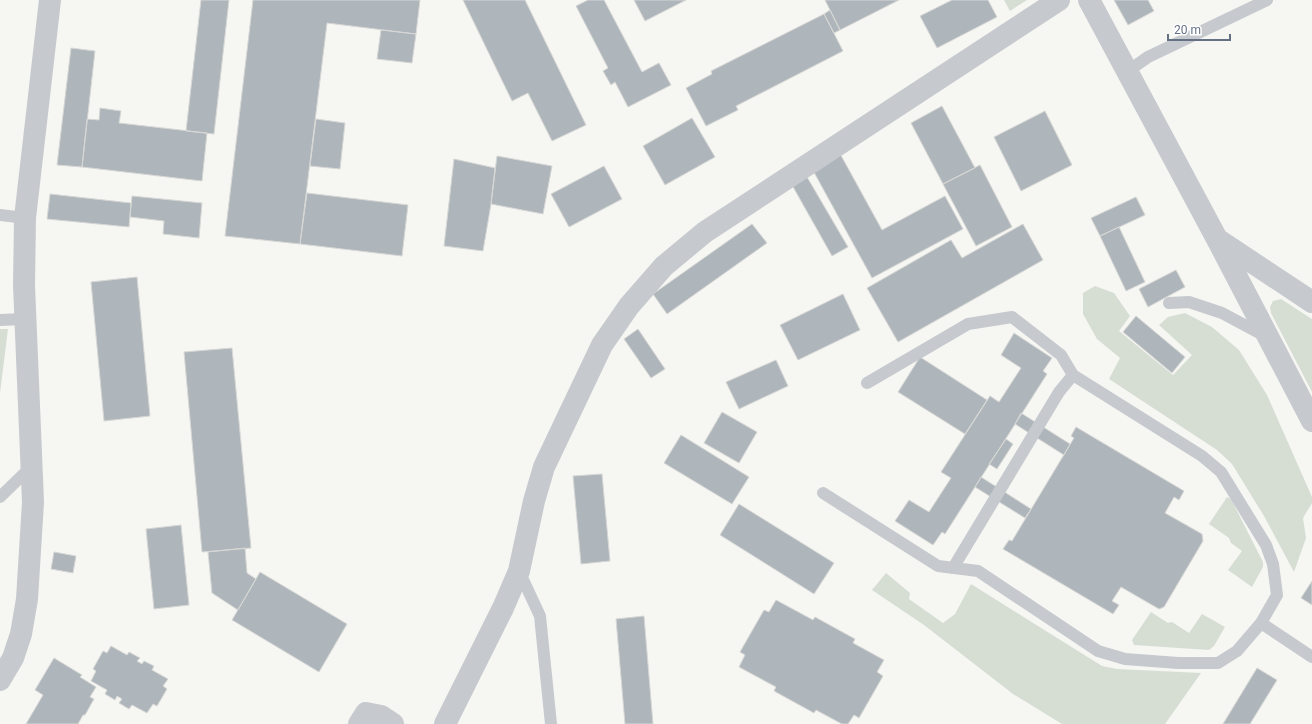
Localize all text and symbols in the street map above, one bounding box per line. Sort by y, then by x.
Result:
scale bar [1168,16,1230,42]
text: 20 m [1174,23,1201,37]

